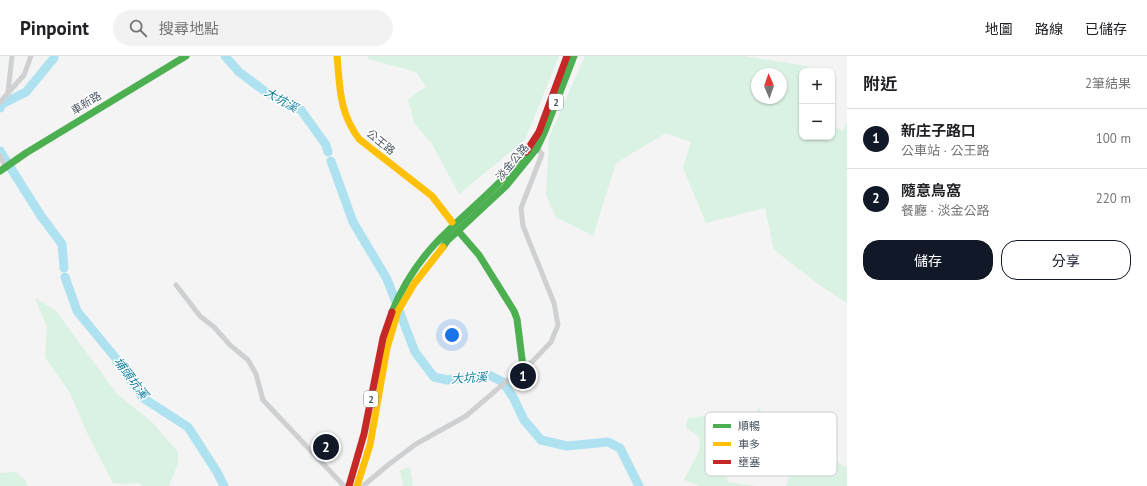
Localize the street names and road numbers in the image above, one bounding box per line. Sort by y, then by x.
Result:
street label: 車新路 [68,89,104,117]
road number: 2 [549,94,563,110]
street label: 公王路 [364,126,398,158]
street label: 淡金公路 [492,141,532,183]
road number: 2 [364,391,378,407]

